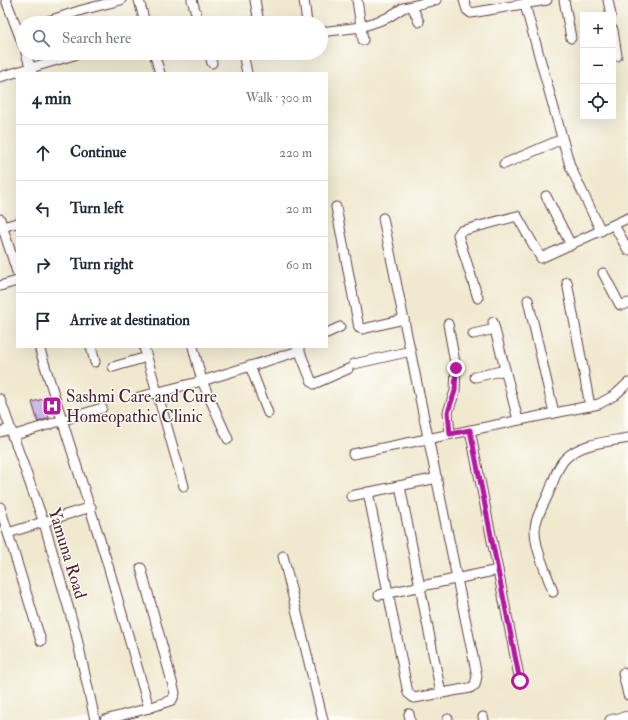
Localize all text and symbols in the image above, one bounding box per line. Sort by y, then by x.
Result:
map controls [580,12,616,120]
button: + [580,12,616,48]
search box [16,16,328,60]
icon: search [30,27,52,49]
text: Search here [62,29,131,48]
button: − [580,48,616,84]
button: locate [580,84,616,120]
text: 4 min [32,88,71,109]
text: Walk · 300 m [246,90,312,106]
icon: ahead [32,142,54,164]
text: Continue [70,143,126,162]
text: 220 m [279,145,312,161]
icon: left [32,198,54,220]
text: Turn left [70,199,124,218]
text: 20 m [286,201,312,217]
icon: right [32,254,54,276]
text: Turn right [70,255,133,274]
text: 60 m [286,257,312,273]
icon: arrive [32,310,54,332]
text: Arrive at destination [70,311,190,330]
route end [447,359,465,377]
place label: Sashmi Care and Cure Homeopathic Clinic [66,386,217,428]
hospital icon: Sashmi Care and Cure Homeopathic Clinic [41,395,63,417]
street label: Yamuna Road [44,505,91,602]
route start [511,672,529,690]

